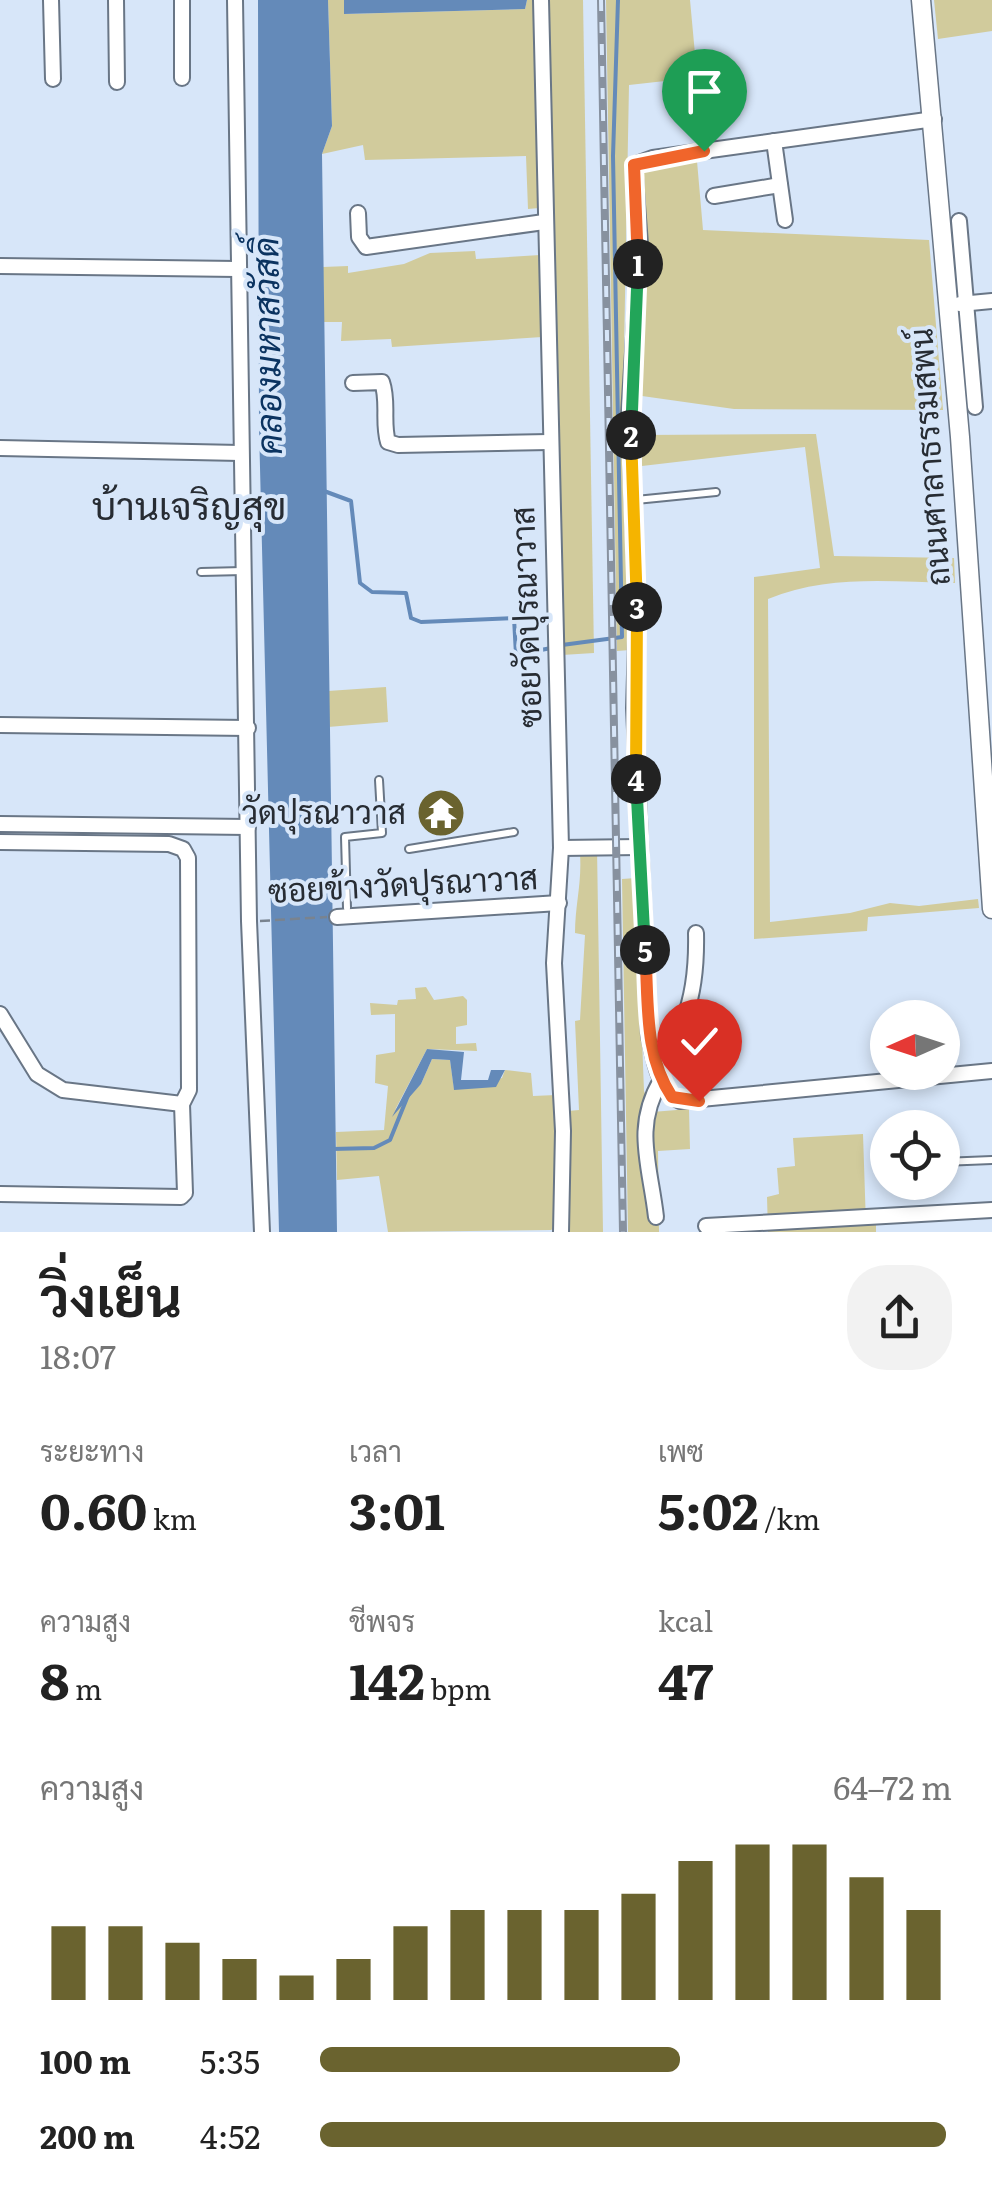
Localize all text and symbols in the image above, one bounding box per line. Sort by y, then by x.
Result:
pin [662,49,747,152]
icon: arrive [677,64,732,119]
water label: คลองมหาสวัสดิ์ [235,230,293,455]
pin: 1 [613,239,663,289]
text: 1 [632,243,644,285]
street label: ถนนศาลาธรรมสพน์ [894,327,960,588]
pin: 2 [606,410,656,460]
text: 2 [623,414,639,456]
district label: บ้านเจริญสุข [92,475,286,532]
street label: ซอยวัดปุรณาวาส [496,506,553,728]
pin: 3 [612,582,662,632]
text: 3 [629,586,645,628]
pin: 4 [611,754,661,804]
text: 4 [628,758,644,800]
place label: วัดปุรณาวาส [242,786,406,835]
temple icon: วัดปุรณาวาส [415,787,467,839]
street label: ซอยข้างวัดปุรณาวาส [267,851,539,914]
pin: 5 [620,925,670,975]
text: 5 [637,929,653,971]
pin [657,999,742,1102]
north arrow [870,1000,960,1090]
map controls [870,1000,960,1200]
icon: check [672,1014,727,1069]
button: locate [870,1110,960,1200]
text: วิ่งเย็น [40,1252,182,1334]
button: share [847,1265,952,1370]
text: 18:07 [40,1331,116,1379]
text: ระยะทาง [40,1429,144,1471]
text: เวลา [349,1429,402,1471]
text: เพซ [658,1429,704,1471]
text: 0.60 [40,1471,147,1545]
text: 3:01 [349,1471,445,1545]
text: 5:02 [658,1471,759,1545]
text: km [147,1497,197,1539]
text: /km [759,1497,820,1539]
text: ความสูง [40,1599,131,1641]
text: ชีพจร [349,1599,415,1641]
text: kcal [658,1599,713,1641]
text: 8 [40,1641,69,1715]
text: 142 [349,1641,425,1715]
text: 47 [658,1641,713,1715]
text: m [69,1667,102,1709]
text: bpm [425,1667,491,1709]
text: ความสูง [40,1762,144,1810]
text: 64–72 m [833,1762,952,1810]
text: 100 m [40,2036,131,2084]
text: 5:35 [200,2036,260,2084]
text: 200 m [40,2111,135,2159]
text: 4:52 [200,2111,260,2159]

